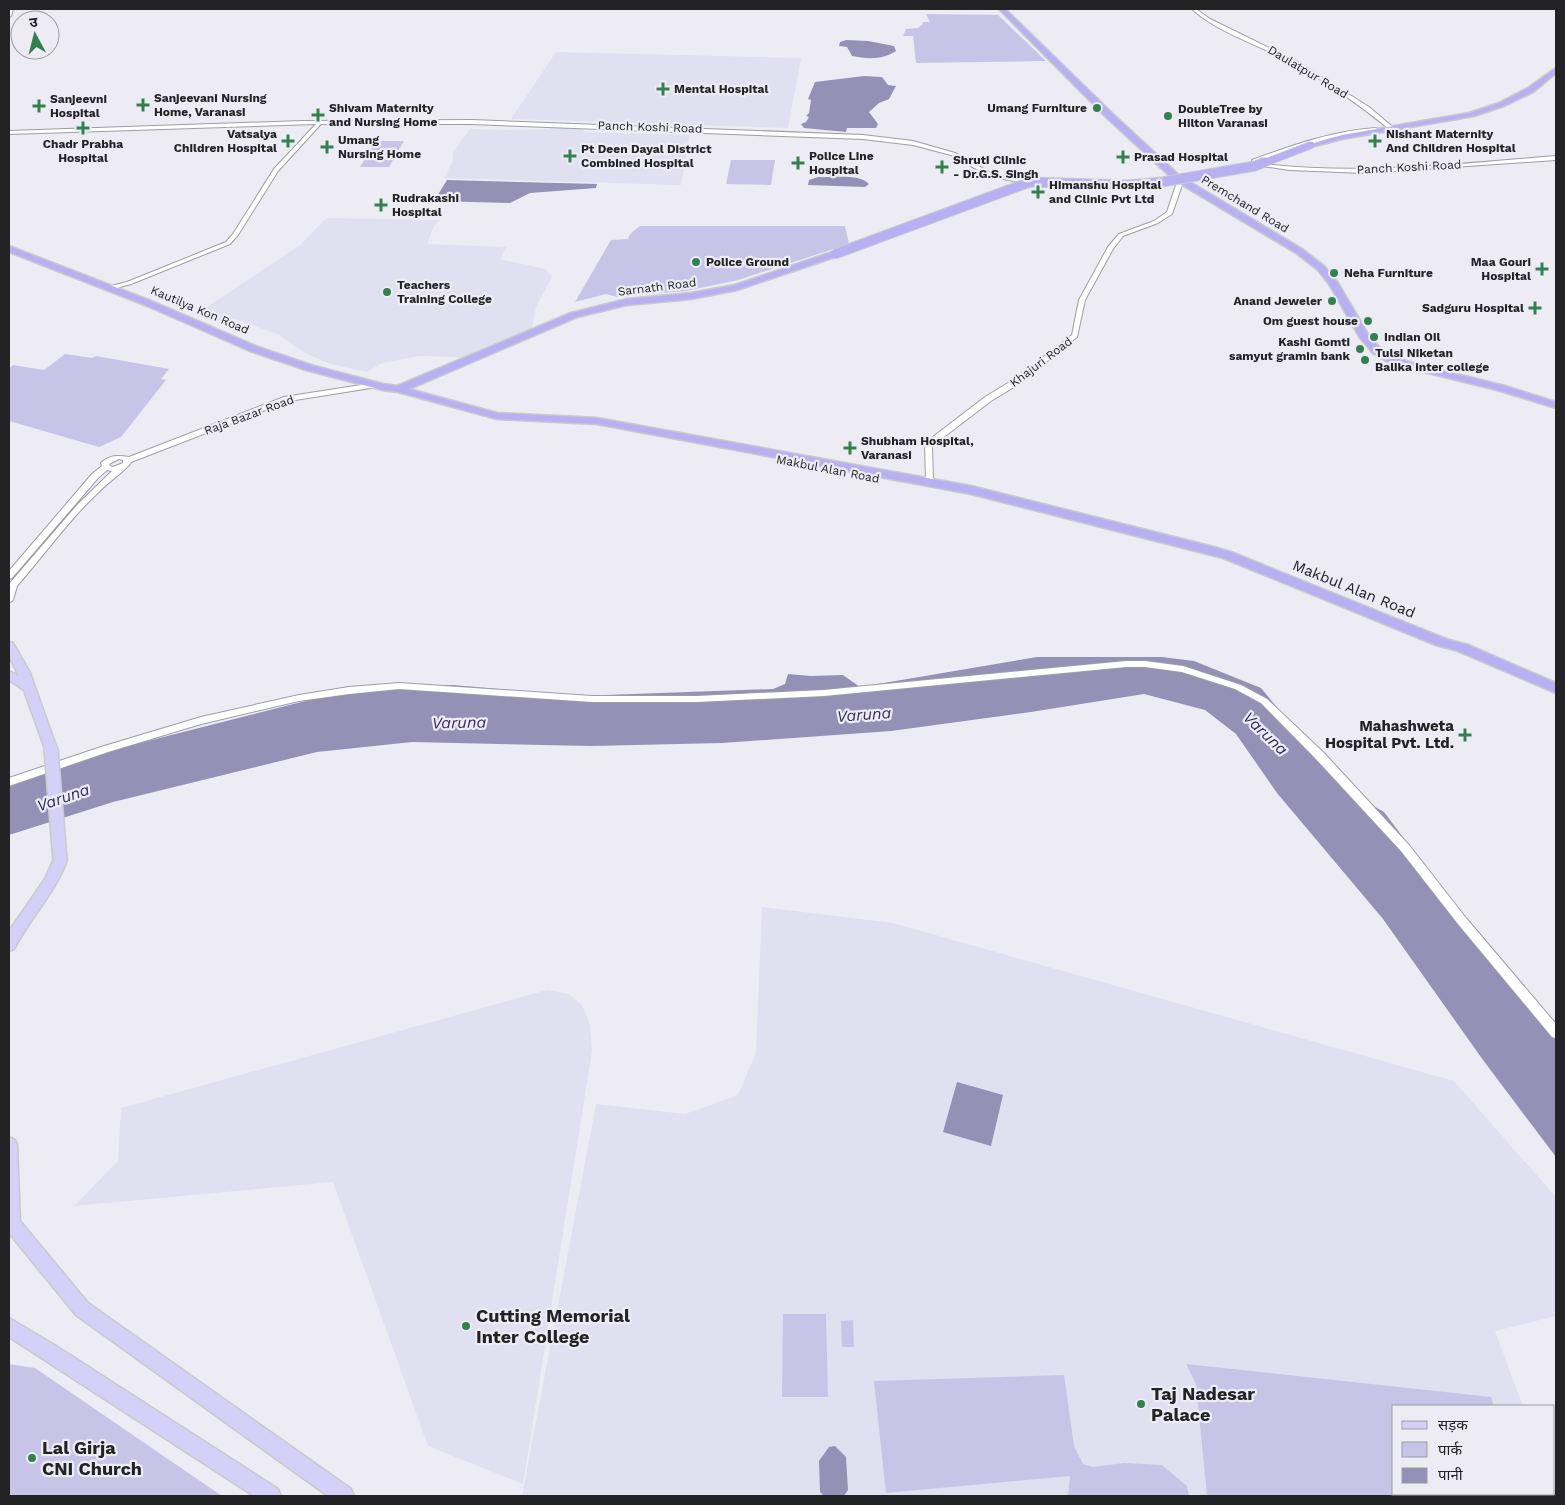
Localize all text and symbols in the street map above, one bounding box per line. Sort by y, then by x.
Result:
north arrow [10,10,60,60]
text: उ [28,14,39,31]
street label: Daulatpur Road [1265,43,1351,101]
marker: Mental Hospital [656,82,670,96]
place label: Mental Hospital [674,82,768,96]
place label: Sanjeevani Nursing Home, Varanasi [154,91,267,119]
place label: Sanjeevni Hospital [50,92,107,120]
marker: Sanjeevani Nursing Home, Varanasi [136,98,150,112]
marker: Sanjeevni Hospital [32,99,46,113]
place label: Shivam Maternity and Nursing Home [329,101,438,129]
place label: Umang Furniture [987,101,1087,115]
marker: Umang Furniture [1091,102,1103,114]
place label: DoubleTree by Hilton Varanasi [1178,102,1268,130]
marker: Shivam Maternity and Nursing Home [311,108,325,122]
marker: DoubleTree by Hilton Varanasi [1162,110,1174,122]
street label: Panch Koshi Road [597,118,703,136]
marker: Chadr Prabha Hospital [76,121,90,135]
place label: Vatsalya Children Hospital [174,127,277,155]
place label: Nishant Maternity And Children Hospital [1386,127,1516,155]
place label: Umang Nursing Home [338,133,421,161]
marker: Vatsalya Children Hospital [281,134,295,148]
marker: Nishant Maternity And Children Hospital [1368,134,1382,148]
place label: Chadr Prabha Hospital [43,137,123,165]
marker: Umang Nursing Home [320,140,334,154]
place label: Pt Deen Dayal District Combined Hospital [581,142,712,170]
marker: Pt Deen Dayal District Combined Hospital [563,149,577,163]
place label: Police Line Hospital [809,149,874,177]
marker: Prasad Hospital [1116,150,1130,164]
place label: Prasad Hospital [1134,150,1228,164]
place label: Shruti Clinic - Dr.G.S. Singh [953,153,1038,181]
marker: Police Line Hospital [791,156,805,170]
street label: Panch Koshi Road [1356,157,1462,177]
marker: Shruti Clinic - Dr.G.S. Singh [935,160,949,174]
street label: Premchand Road [1199,172,1291,236]
place label: Himanshu Hospital and Clinic Pvt Ltd [1049,178,1162,206]
marker: Himanshu Hospital and Clinic Pvt Ltd [1031,185,1045,199]
place label: Rudrakashi Hospital [392,191,459,219]
marker: Rudrakashi Hospital [374,198,388,212]
place label: Police Ground [706,255,789,269]
place label: Maa Gouri Hospital [1471,255,1531,283]
marker: Police Ground [690,256,702,268]
marker: Maa Gouri Hospital [1535,262,1549,276]
place label: Neha Furniture [1344,266,1433,280]
marker: Neha Furniture [1328,267,1340,279]
street label: Sarnath Road [617,275,697,299]
place label: Teachers Training College [397,278,492,306]
street label: Kautilya Kon Road [149,283,251,337]
marker: Teachers Training College [381,286,393,298]
place label: Anand Jeweler [1234,294,1323,308]
marker: Anand Jeweler [1326,295,1338,307]
place label: Sadguru Hospital [1422,301,1524,315]
marker: Sadguru Hospital [1528,301,1542,315]
place label: Om guest house [1263,314,1358,328]
marker: Om guest house [1362,315,1374,327]
place label: Indian Oil [1384,330,1440,344]
marker: Indian Oil [1368,331,1380,343]
street label: Khajuri Road [1007,334,1075,390]
place label: Kashi Gomti samyut gramin bank [1229,335,1351,363]
marker: Kashi Gomti samyut gramin bank [1354,343,1366,355]
place label: Tulsi Niketan Balika inter college [1375,346,1489,374]
marker: Tulsi Niketan Balika inter college [1359,354,1371,366]
street label: Raja Bazar Road [202,392,296,438]
place label: Shubham Hospital, Varanasi [861,434,974,462]
marker: Shubham Hospital, Varanasi [843,441,857,455]
street label: Makbul Alan Road [775,452,881,486]
street label: Makbul Alan Road [1290,556,1418,622]
water label: Varuna [836,703,892,726]
water label: Varuna [1239,708,1292,759]
water label: Varuna [432,713,487,732]
place label: Mahashweta Hospital Pvt. Ltd. [1325,717,1454,752]
marker: Mahashweta Hospital Pvt. Ltd. [1458,728,1472,742]
water label: Varuna [34,780,92,815]
place label: Cutting Memorial Inter College [476,1305,630,1347]
marker: Cutting Memorial Inter College [460,1320,472,1332]
place label: Taj Nadesar Palace [1151,1383,1255,1425]
marker: Taj Nadesar Palace [1135,1398,1147,1410]
legend [1392,1405,1555,1495]
text: सड़क [1438,1416,1468,1434]
place label: Lal Girja CNI Church [42,1437,142,1479]
text: पार्क [1438,1441,1462,1459]
marker: Lal Girja CNI Church [26,1452,38,1464]
text: पानी [1438,1466,1464,1484]

